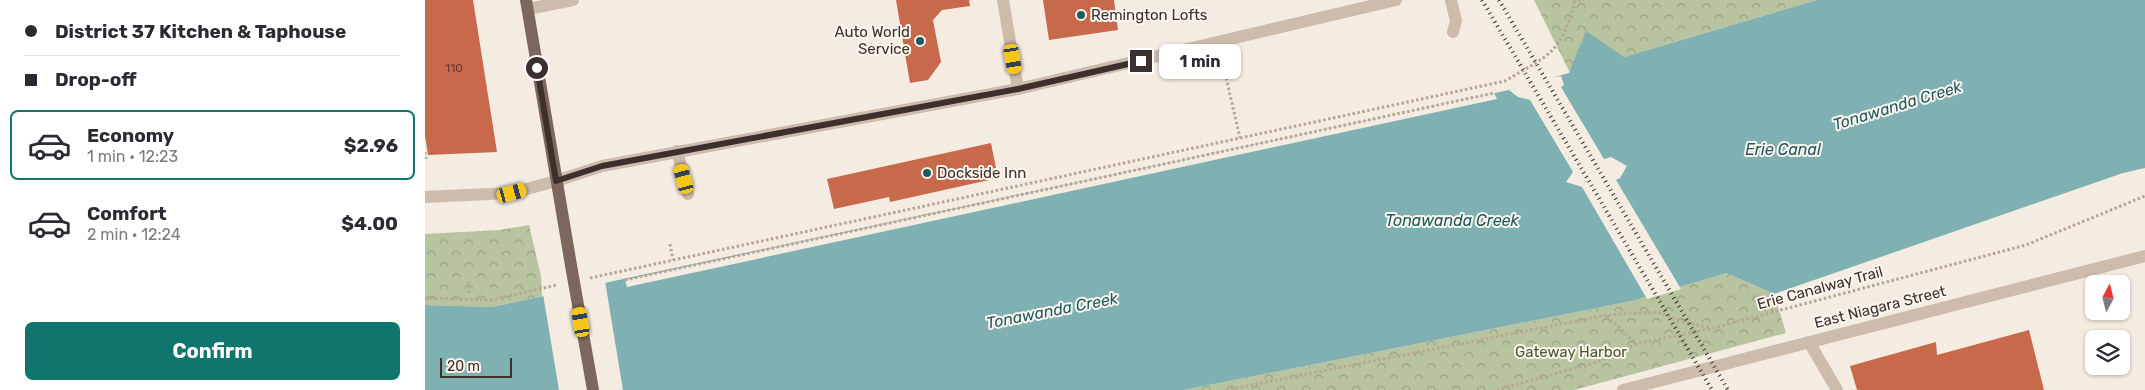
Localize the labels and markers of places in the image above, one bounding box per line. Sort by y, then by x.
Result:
place label: Remington Lofts [1091,6,1208,24]
marker: Remington Lofts [1075,9,1087,21]
place label: Auto World Service [835,23,910,58]
marker: Auto World Service [914,35,926,47]
place label: Dockside Inn [937,164,1026,182]
marker: Dockside Inn [921,167,933,179]

